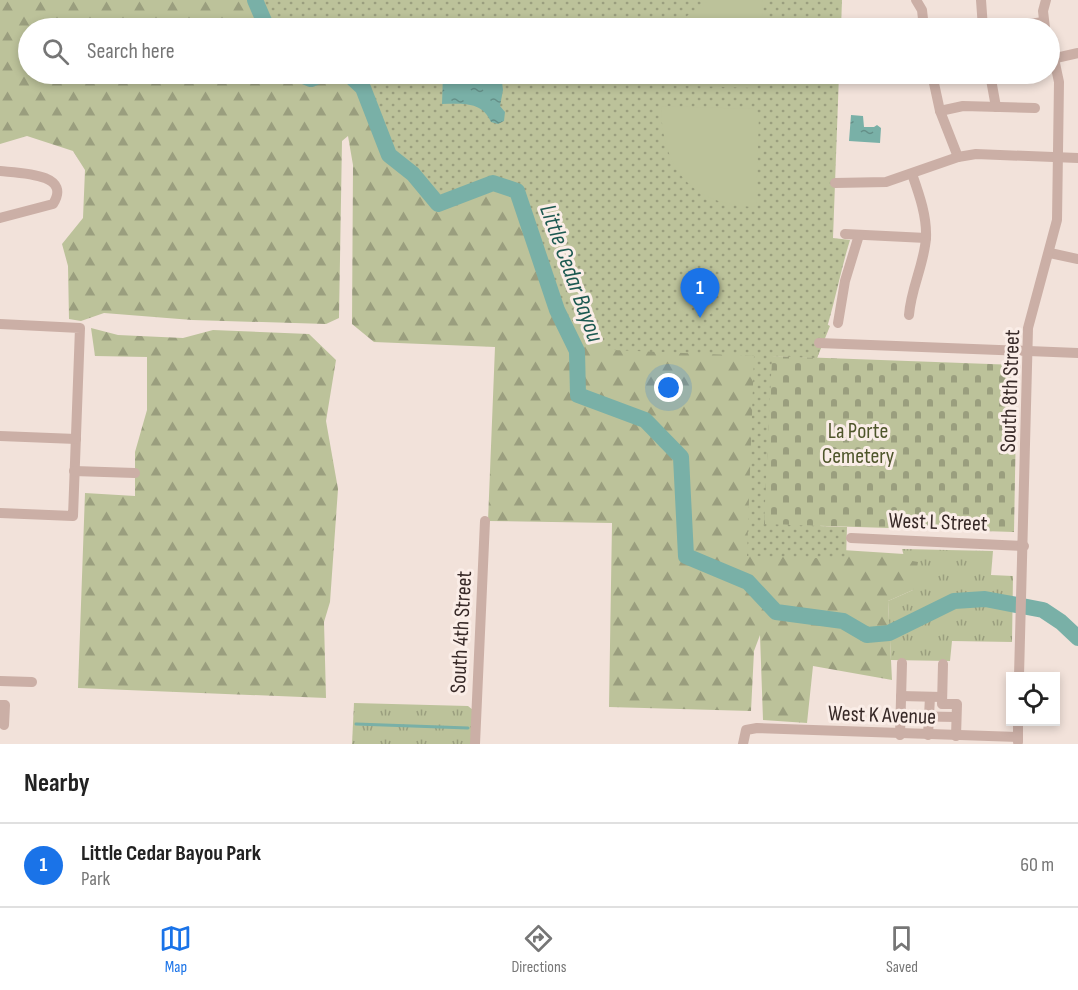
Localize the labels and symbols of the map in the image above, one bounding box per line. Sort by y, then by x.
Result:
water label: Little Cedar Bayou [533,201,610,346]
pin: 1 [680,268,720,318]
street label: South 8th Street [995,329,1026,453]
your location [654,373,683,402]
park label: La Porte Cemetery [822,418,895,470]
street label: West L Street [888,507,988,538]
street label: South 4th Street [445,570,478,694]
street label: West K Avenue [827,700,936,731]

